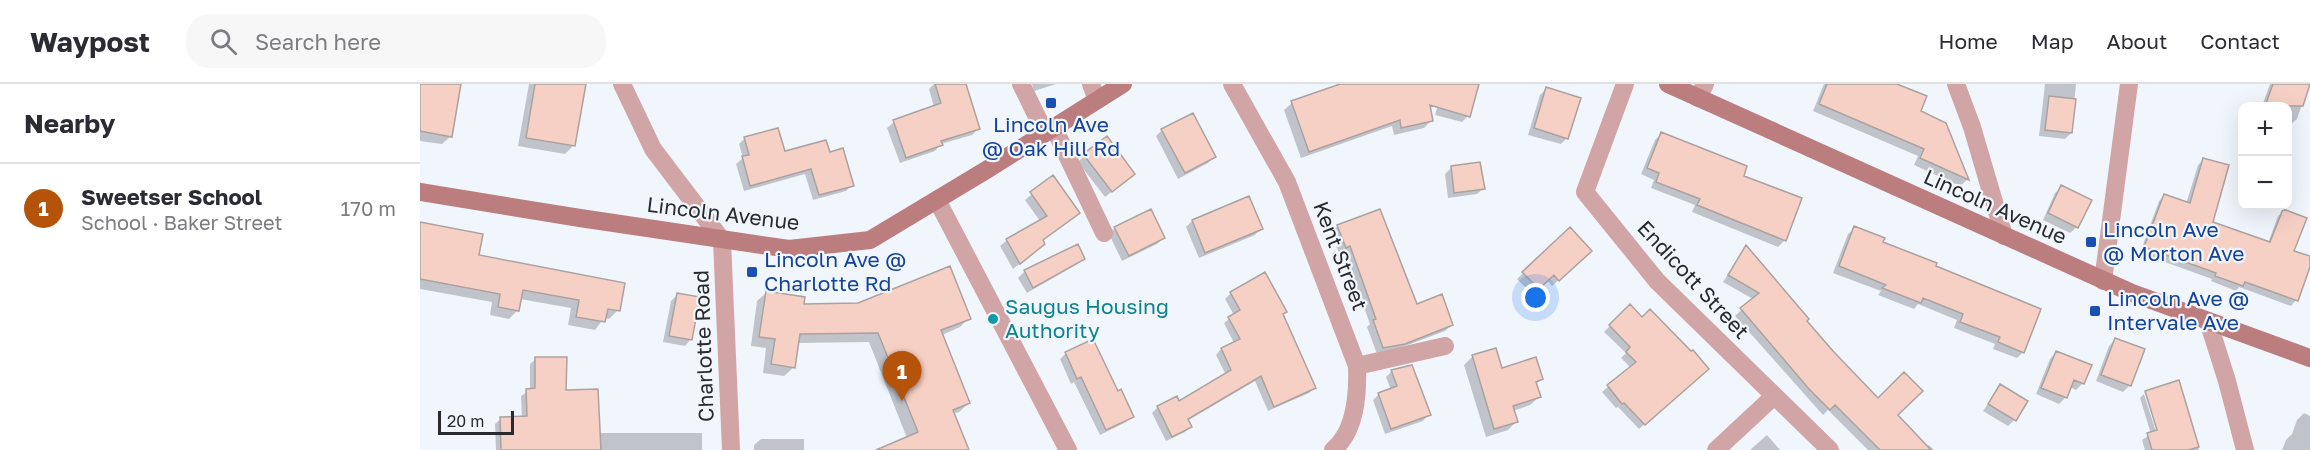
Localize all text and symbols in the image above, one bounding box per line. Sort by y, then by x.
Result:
search box [186,14,606,68]
text: Waypost [30,25,150,58]
icon: search [207,25,240,58]
text: Search here [255,28,381,55]
text: Home [1938,28,1998,54]
text: Map [2031,28,2074,54]
text: About [2107,28,2167,54]
text: Contact [2200,28,2280,54]
marker: Lincoln Ave @ Oak Hill Rd [1044,96,1058,110]
map controls [2238,102,2292,210]
button: + [2238,102,2292,156]
text: Nearby [24,108,115,139]
place label: Lincoln Ave @ Oak Hill Rd [982,111,1120,161]
button: − [2238,156,2292,210]
street label: Lincoln Avenue [1920,163,2071,249]
text: Sweetser School [81,183,262,210]
street label: Lincoln Avenue [645,191,801,235]
text: 1 [38,196,49,220]
text: 170 m [341,196,396,220]
street label: Kent Street [1308,197,1374,314]
text: School · Baker Street [81,210,283,234]
street label: Endicott Street [1632,215,1755,344]
place label: Lincoln Ave @ Morton Ave [2103,216,2244,266]
marker: Lincoln Ave @ Morton Ave [2084,235,2098,249]
place label: Lincoln Ave @ Charlotte Rd [764,246,906,296]
marker: Lincoln Ave @ Charlotte Rd [745,265,759,279]
street label: Charlotte Road [687,270,719,422]
your location [1521,283,1550,312]
place label: Lincoln Ave @ Intervale Ave [2107,285,2249,335]
place label: Saugus Housing Authority [1005,293,1169,343]
marker: Lincoln Ave @ Intervale Ave [2088,304,2102,318]
marker: Saugus Housing Authority [986,312,1000,326]
pin: 1 [882,352,922,401]
scale bar [438,408,514,436]
text: 20 m [447,411,484,431]

